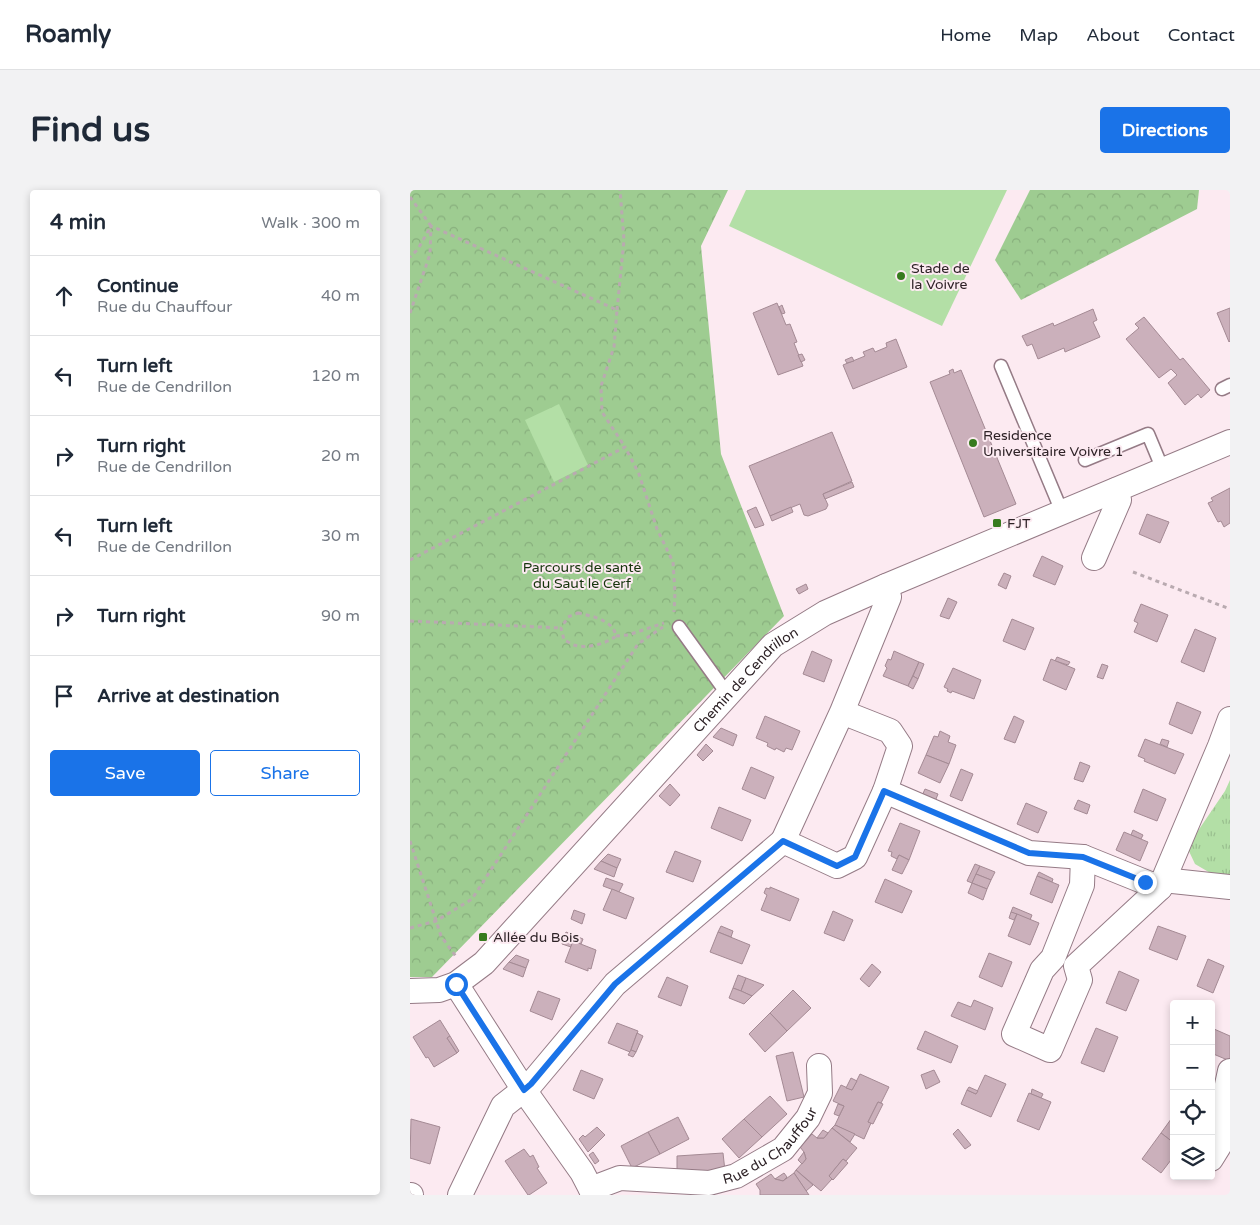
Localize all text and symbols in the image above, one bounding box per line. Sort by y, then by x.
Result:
text: Roamly [25,20,111,49]
text: Home [940,24,991,46]
text: Map [1019,24,1058,46]
text: About [1086,24,1140,46]
text: Contact [1168,24,1235,46]
button: Directions [1100,107,1230,153]
text: Find us [30,109,150,151]
text: 4 min [50,210,106,235]
text: Walk · 300 m [261,213,360,233]
place label: Stade de la Voivre [911,260,970,293]
marker: Stade de la Voivre [895,270,907,282]
text: Continue [97,275,179,297]
icon: ahead [50,282,78,310]
text: 40 m [321,286,360,306]
text: Rue du Chauffour [97,297,232,317]
text: Turn left [97,355,173,377]
icon: left [50,362,78,390]
text: 120 m [311,366,360,386]
text: Rue de Cendrillon [97,377,232,397]
place label: Residence Universitaire Voivre 1 [983,427,1123,460]
text: Turn right [97,435,185,457]
marker: Residence Universitaire Voivre 1 [967,437,979,449]
icon: right [50,442,78,470]
text: 20 m [321,446,360,466]
text: Rue de Cendrillon [97,457,232,477]
text: Turn left [97,515,173,537]
place label: FJT [1007,515,1031,532]
marker: FJT [991,517,1003,529]
icon: left [50,522,78,550]
text: 30 m [321,526,360,546]
text: Rue de Cendrillon [97,537,232,557]
park label: Parcours de santé du Saut le Cerf [523,559,641,592]
icon: right [50,602,78,630]
text: Turn right [97,605,185,627]
text: 90 m [321,606,360,626]
street label: Chemin de Cendrillon [689,623,801,736]
icon: arrive [50,682,78,710]
text: Arrive at destination [97,685,280,707]
button: Save [50,750,200,796]
button: Share [210,750,360,796]
route end [1134,871,1157,894]
place label: Allée du Bois [493,929,579,946]
marker: Allée du Bois [477,931,489,943]
route start [445,973,468,996]
map controls [1170,1000,1215,1180]
button: + [1170,1000,1215,1045]
button: − [1170,1045,1215,1090]
button: locate [1170,1090,1215,1135]
street label: Rue du Chauffour [721,1104,821,1188]
button: layers [1170,1135,1215,1180]

